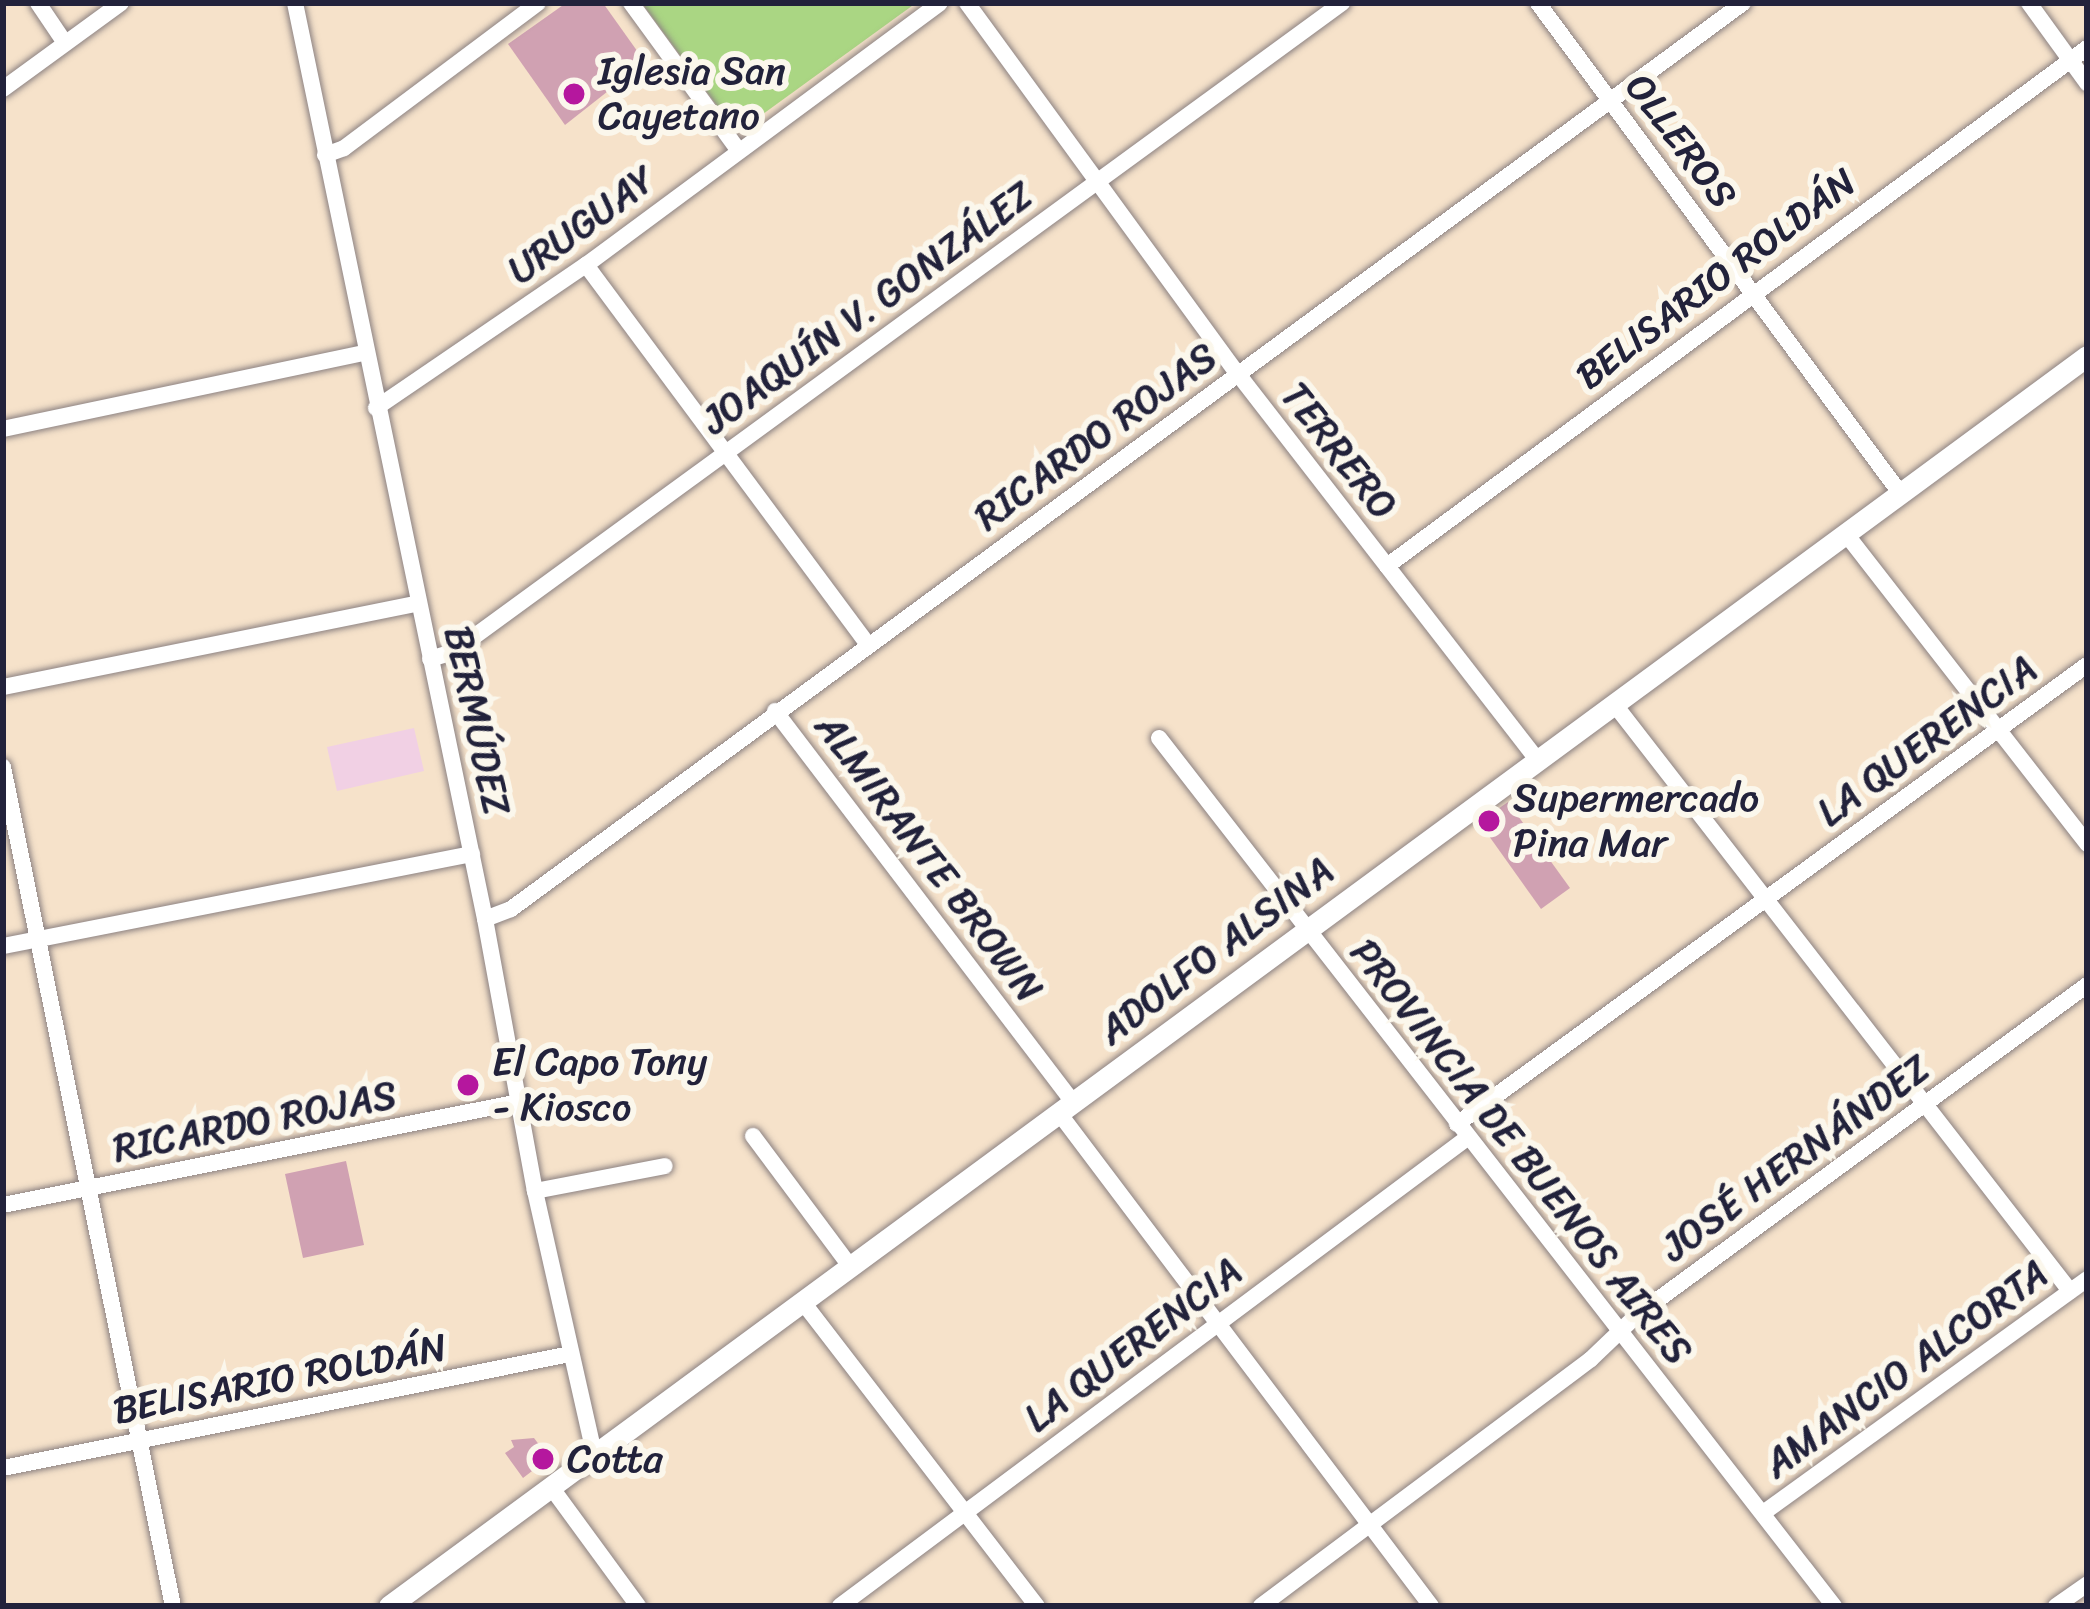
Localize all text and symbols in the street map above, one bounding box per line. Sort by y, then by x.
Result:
place label: Iglesia San Cayetano [598,49,786,140]
street label: OLLEROS [1615,65,1747,217]
marker: Iglesia San Cayetano [561,81,587,107]
street label: URUGUAY [499,156,665,294]
street label: BELISARIO ROLDÁN [1567,159,1865,399]
street label: JOAQUÍN V. GONZÁLEZ [692,171,1044,445]
street label: RICARDO ROJAS [967,335,1225,539]
street label: TERRERO [1271,373,1407,529]
street label: BERMÚDEZ [434,622,520,820]
street label: LA QUERENCIA [1806,644,2048,838]
street label: ALMIRANTE BROWN [805,705,1053,1011]
place label: Supermercado Pina Mar [1513,776,1759,867]
marker: Supermercado Pina Mar [1476,808,1502,834]
street label: ADOLFO ALSINA [1089,848,1343,1054]
street label: PROVINCIA DE BUENOS AIRES [1341,931,1701,1373]
place label: El Capo Tony - Kiosco [492,1040,709,1131]
street label: JOSÉ HERNÁNDEZ [1653,1045,1939,1271]
street label: RICARDO ROJAS [111,1072,399,1172]
marker: El Capo Tony - Kiosco [455,1072,481,1098]
street label: LA QUERENCIA [1013,1247,1253,1443]
street label: AMANCIO ALCORTA [1755,1250,2057,1488]
street label: BELISARIO ROLDÁN [110,1324,450,1434]
place label: Cotta [567,1436,663,1482]
marker: Cotta [530,1446,556,1472]

